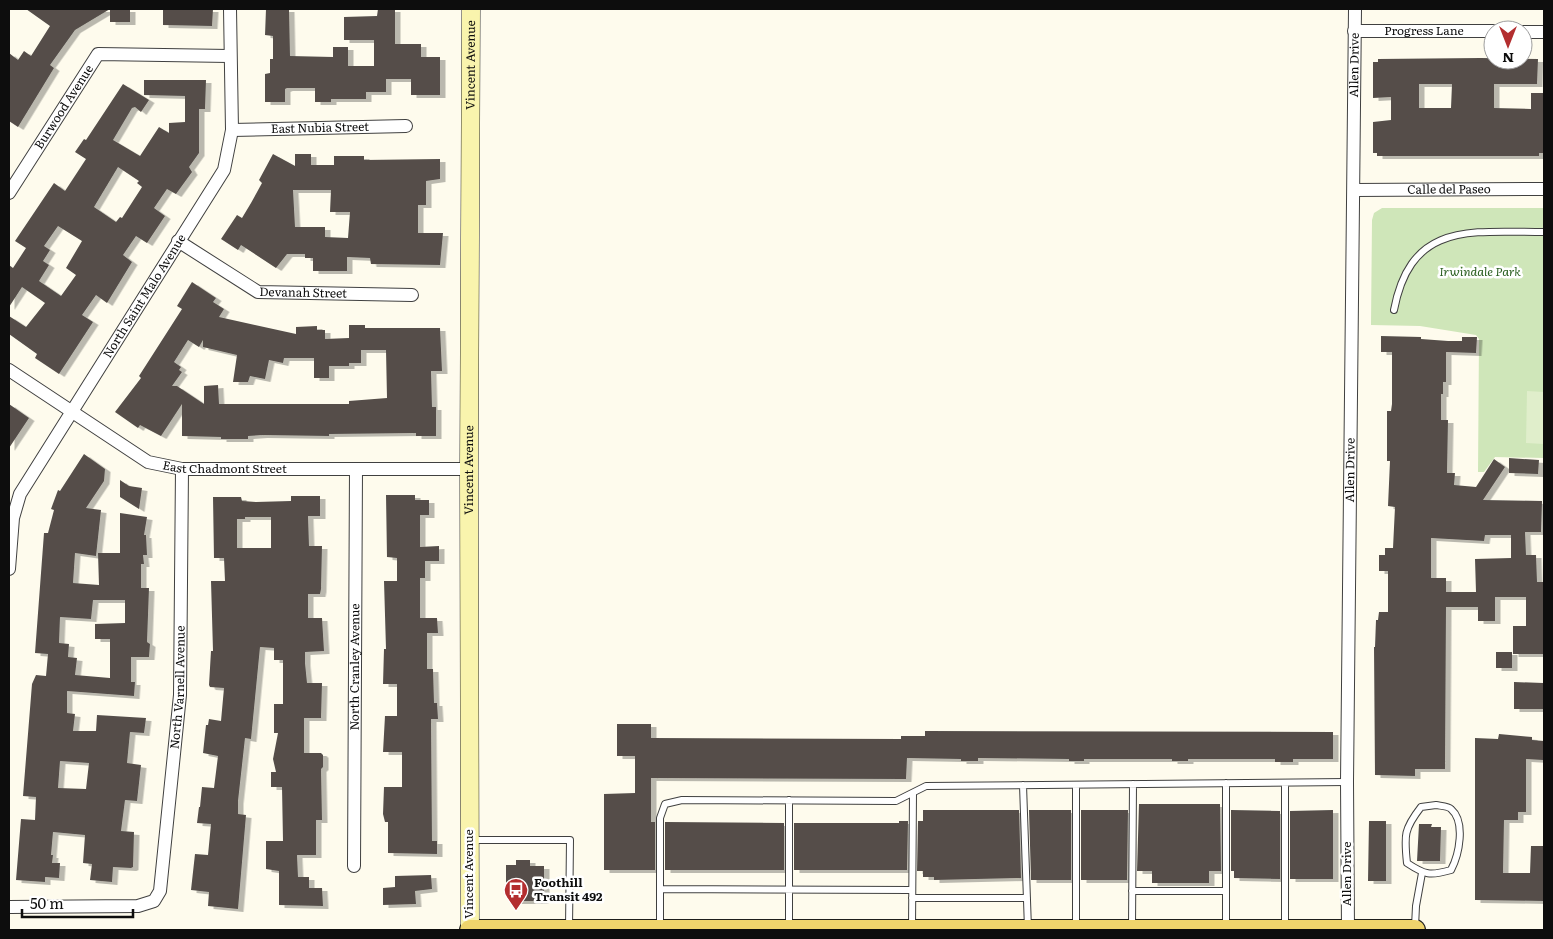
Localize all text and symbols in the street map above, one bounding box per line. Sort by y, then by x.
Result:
street label: Vincent Avenue [461,20,479,110]
north arrow [1483,20,1533,70]
street label: Progress Lane [1384,21,1464,39]
street label: Allen Drive [1344,33,1363,98]
text: N [1502,49,1514,69]
street label: Burwood Avenue [29,61,97,152]
street label: East Nubia Street [271,117,369,137]
street label: Calle del Paseo [1407,179,1491,198]
street label: North Saint Malo Avenue [98,230,190,361]
park label: Irwindale Park [1439,262,1521,280]
street label: Devanah Street [259,282,347,302]
street label: Vincent Avenue [459,425,477,515]
street label: Allen Drive [1340,438,1359,502]
street label: East Chadmont Street [161,455,287,477]
street label: North Cranley Avenue [345,603,363,731]
street label: North Varnell Avenue [165,625,189,750]
street label: Vincent Avenue [459,829,477,919]
street label: Allen Drive [1337,842,1355,906]
place label: Foothill Transit 492 [534,873,603,905]
bus stop icon: Foothill Transit 492 [503,877,529,911]
scale bar [22,886,134,918]
text: 50 m [30,891,64,914]

